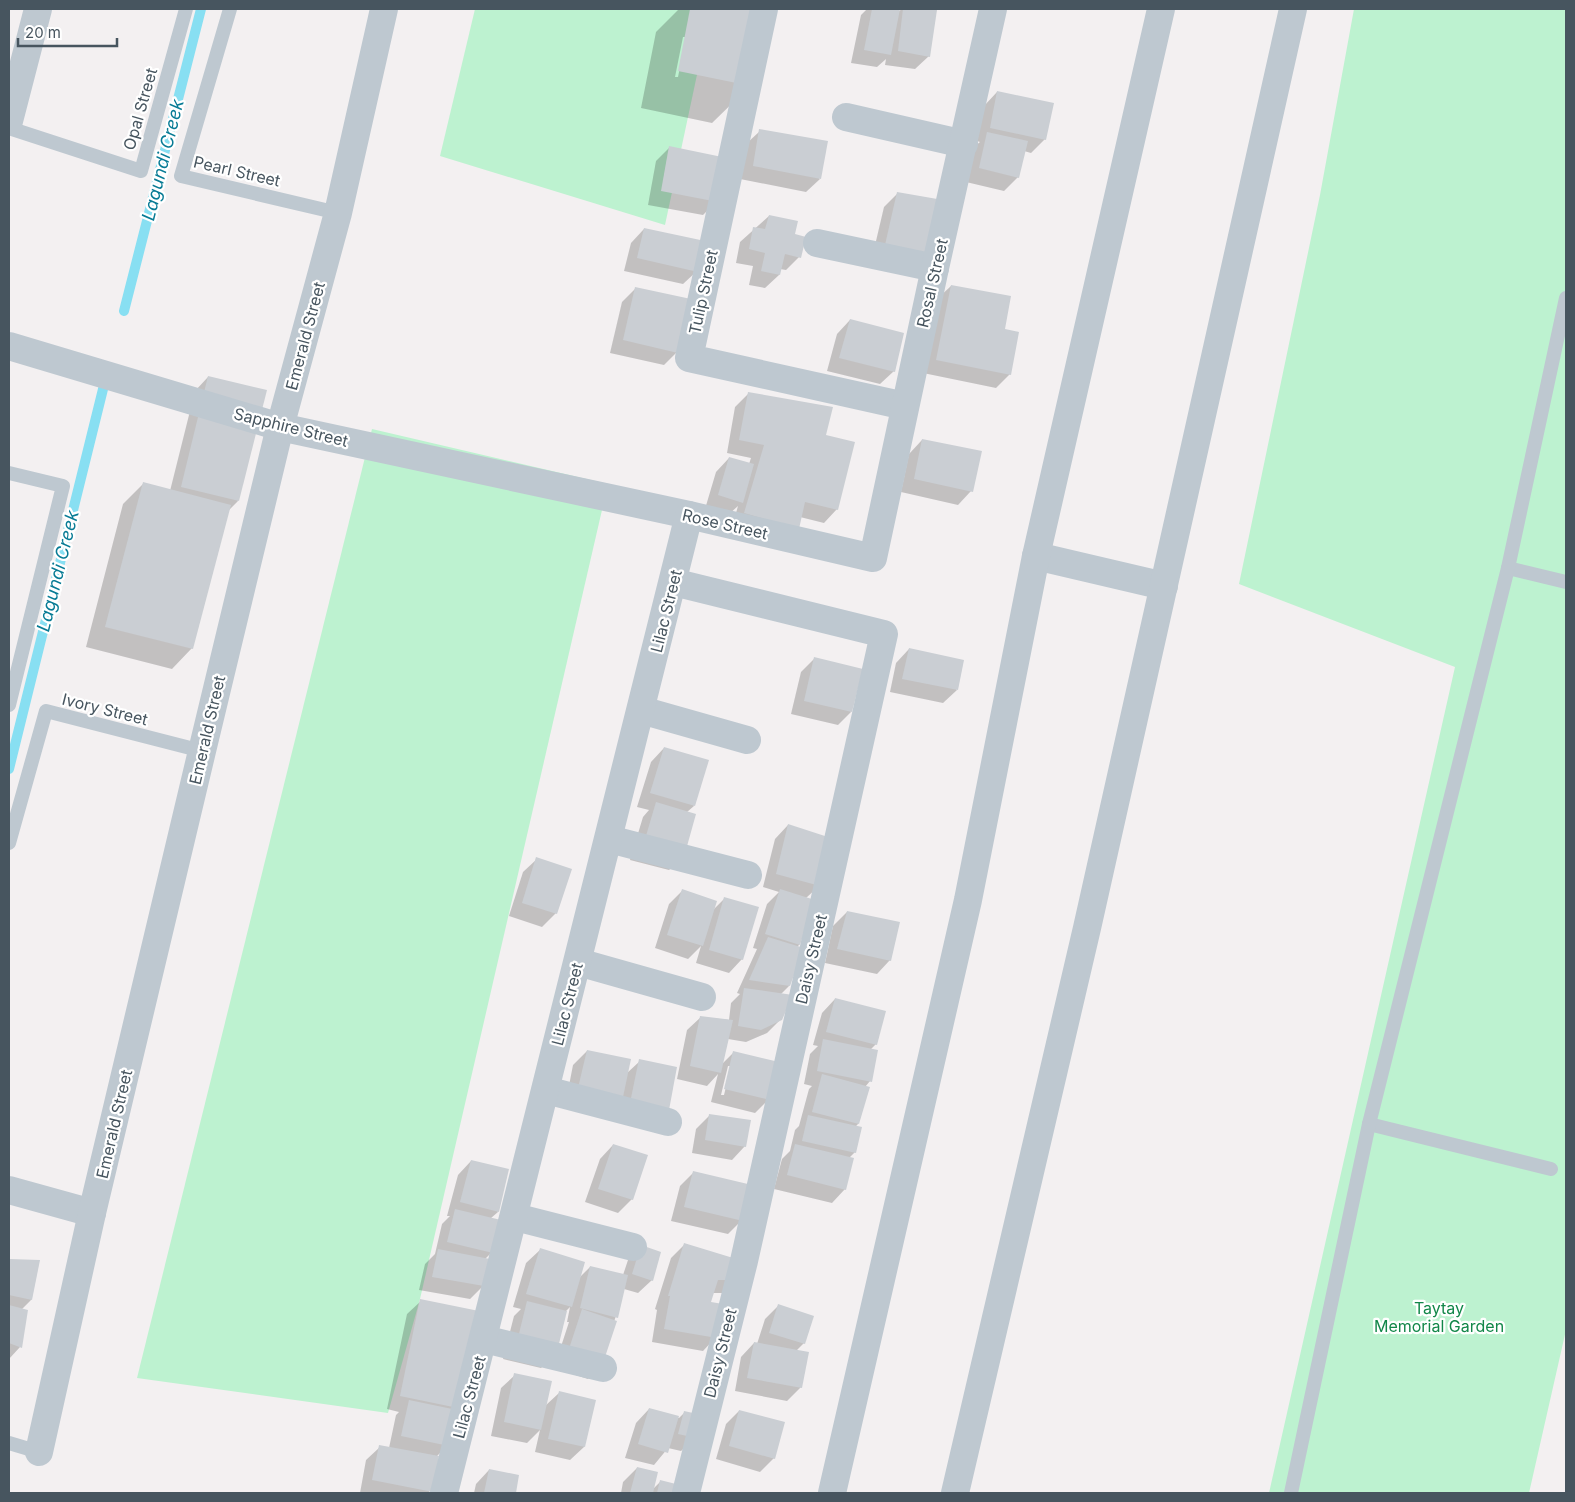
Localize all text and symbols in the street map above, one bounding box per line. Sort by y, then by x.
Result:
scale bar [18,15,116,47]
text: 20 m [25,23,61,42]
street label: Opal Street [119,66,161,152]
water label: Lagundi Creek [137,96,188,223]
street label: Pearl Street [192,151,282,191]
street label: Rosal Street [912,237,952,329]
street label: Tulip Street [684,248,722,336]
street label: Emerald Street [281,280,329,392]
street label: Sapphire Street [232,403,350,451]
street label: Rose Street [680,504,770,544]
water label: Lagundi Creek [32,507,83,634]
street label: Lilac Street [646,568,686,654]
street label: Emerald Street [185,674,229,786]
street label: Ivory Street [60,689,150,729]
street label: Daisy Street [791,912,831,1006]
street label: Lilac Street [547,961,587,1047]
street label: Emerald Street [92,1068,136,1180]
park label: Taytay Memorial Garden [1374,1298,1504,1336]
street label: Daisy Street [699,1306,741,1400]
street label: Lilac Street [448,1354,490,1440]

